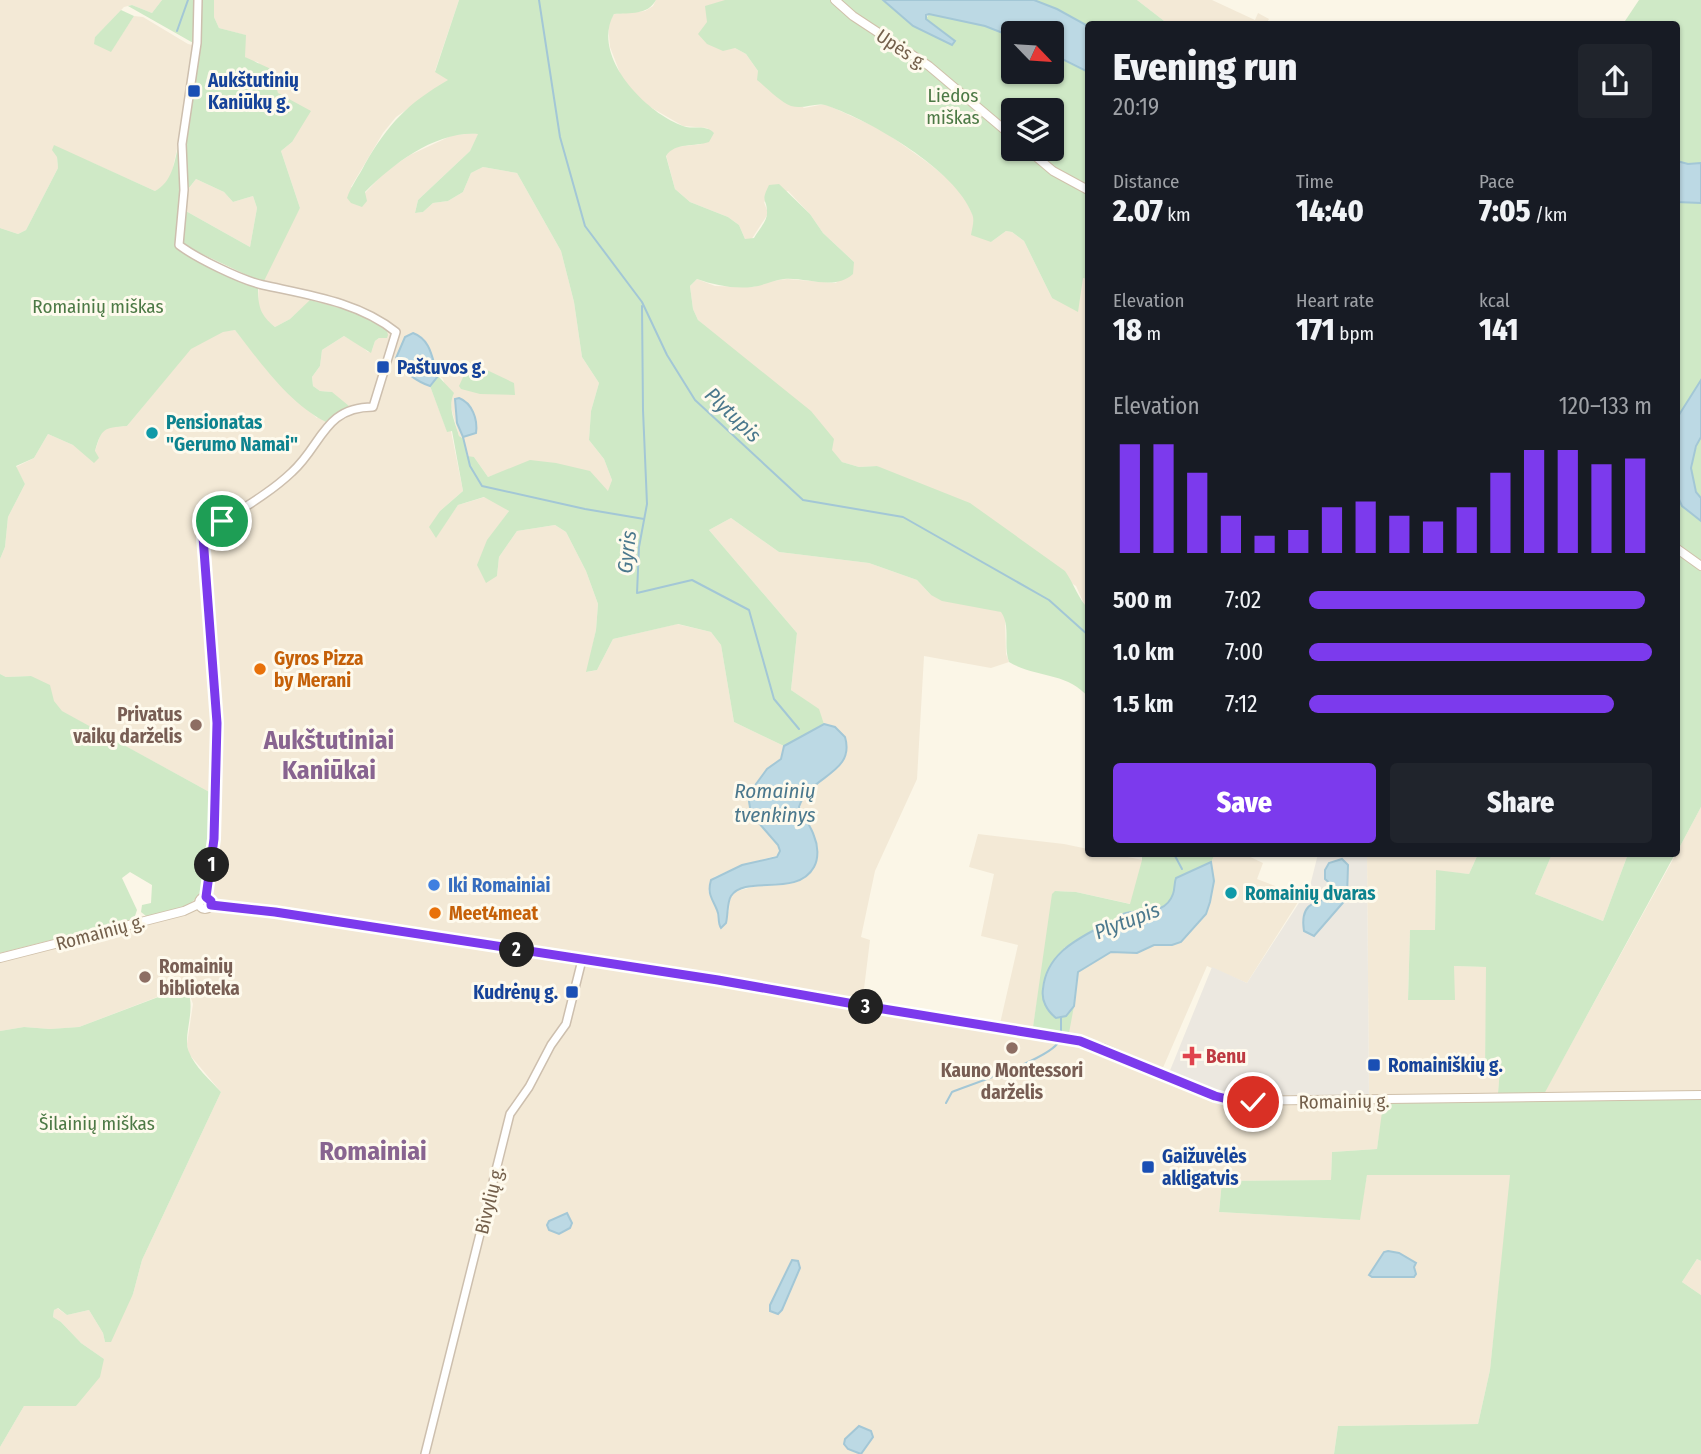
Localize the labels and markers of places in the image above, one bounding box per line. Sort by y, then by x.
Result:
place label: Aukštutinių Kaniūkų g. [207,69,299,114]
marker: Aukštutinių Kaniūkų g. [186,83,202,99]
place label: Paštuvos g. [397,356,486,379]
marker: Paštuvos g. [375,359,391,375]
place label: Pensionatas "Gerumo Namai" [166,411,298,456]
marker: Pensionatas "Gerumo Namai" [144,425,160,441]
pin [192,491,252,551]
place label: Gyros Pizza by Merani [274,647,364,692]
marker: Gyros Pizza by Merani [252,661,268,677]
place label: Privatus vaikų darželis [72,703,183,748]
marker: Privatus vaikų darželis [188,717,204,733]
pin: 1 [194,848,230,882]
place label: Iki Romainiai [448,874,550,897]
marker: Iki Romainiai [426,877,442,893]
place label: Romainių dvaras [1245,882,1376,905]
marker: Romainių dvaras [1223,885,1239,901]
place label: Meet4meat [449,902,538,925]
marker: Meet4meat [427,905,443,921]
pin: 2 [500,932,534,968]
place label: Romainių biblioteka [159,955,240,1000]
marker: Romainių biblioteka [137,969,153,985]
place label: Kudrėnų g. [473,981,558,1004]
marker: Kudrėnų g. [564,984,580,1000]
pin: 3 [848,990,884,1024]
marker: Kauno Montessori darželis [1004,1040,1020,1056]
place label: Benu [1206,1045,1246,1068]
marker: Benu [1184,1048,1200,1064]
place label: Romainiškių g. [1388,1054,1503,1077]
marker: Romainiškių g. [1366,1057,1382,1073]
place label: Kauno Montessori darželis [941,1059,1083,1104]
pin [1223,1072,1283,1132]
place label: Gaižuvėlės akligatvis [1162,1145,1247,1190]
marker: Gaižuvėlės akligatvis [1140,1159,1156,1175]

